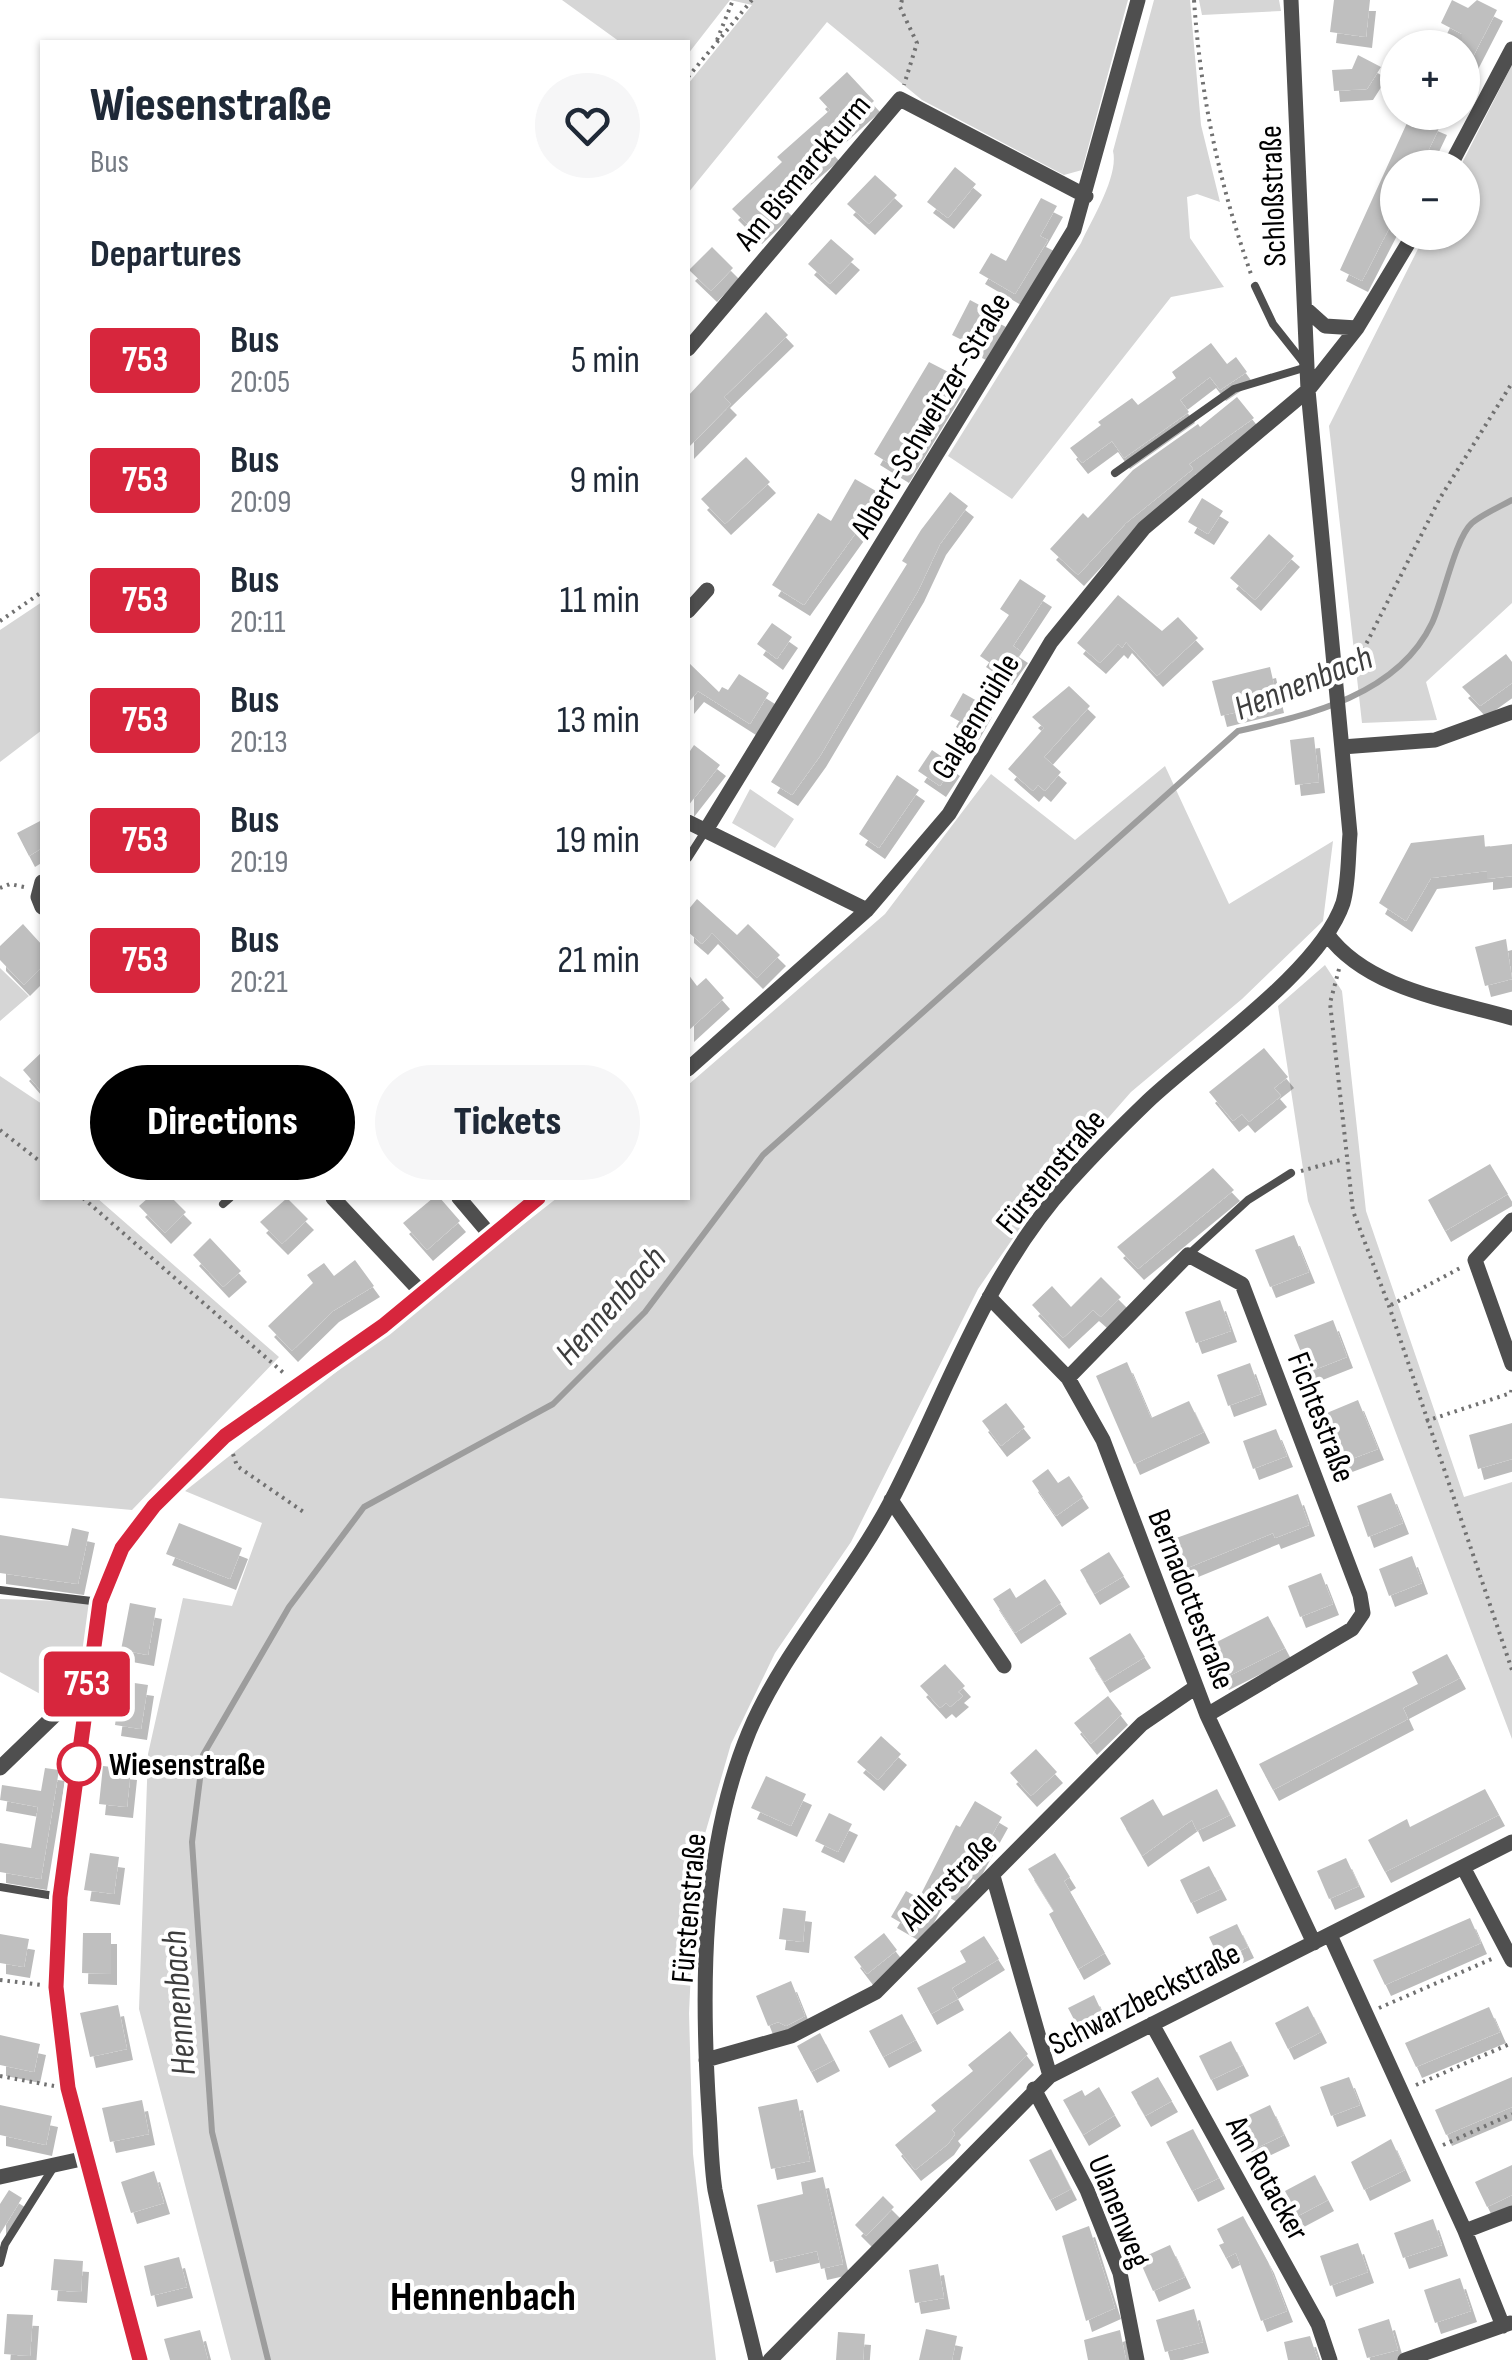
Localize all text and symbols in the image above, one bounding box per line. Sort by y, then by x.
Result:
map controls [1380,30,1480,250]
button: + [1380,30,1480,130]
button: heart [535,73,640,178]
text: Wiesenstraße [90,77,332,134]
street label: Am Bismarckturm [726,87,879,259]
street label: Schloßstraße [1252,125,1295,267]
text: Bus [90,143,129,182]
button: − [1380,150,1480,250]
text: Departures [90,232,242,277]
street label: Albert-Schweitzer-Straße [842,286,1020,546]
text: Bus [230,318,279,363]
text: 5 min [571,338,640,383]
text: 753 [122,339,168,382]
text: 20:05 [230,363,290,402]
text: Bus [230,438,279,483]
text: 9 min [569,458,640,503]
text: 753 [122,459,168,502]
text: 20:09 [230,483,292,522]
text: Bus [230,558,279,603]
text: 11 min [560,578,640,623]
text: 753 [122,579,168,622]
text: 20:11 [230,603,286,642]
water label: Hennenbach [1228,636,1379,731]
street label: Galgenmühle [924,647,1029,787]
text: Bus [230,678,279,723]
text: 13 min [557,698,640,743]
text: 753 [122,699,168,742]
text: 20:13 [230,723,288,762]
text: Bus [230,798,279,843]
text: 19 min [556,818,640,863]
text: 753 [122,819,168,862]
text: 20:19 [230,843,289,882]
text: Bus [230,918,279,963]
text: 21 min [557,938,640,983]
text: 753 [122,939,168,982]
text: 20:21 [230,963,288,1002]
button: Directions [90,1065,355,1180]
button: Tickets [375,1065,640,1180]
street label: Fürstenstraße [988,1102,1114,1242]
water label: Hennenbach [546,1238,676,1374]
street label: Fichtestraße [1278,1347,1363,1488]
street label: Bernadottestraße [1138,1504,1243,1695]
line badge: 753 [29,1652,144,1716]
text: 753 [64,1663,110,1706]
marker: Wiesenstraße [58,1743,100,1785]
place label: Wiesenstraße [109,1746,266,1785]
street label: Adlerstraße [891,1825,1006,1940]
street label: Fürstenstraße [664,1832,715,1985]
water label: Hennenbach [153,1929,206,2077]
street label: Schwarzbeckstraße [1042,1934,1247,2064]
street label: Am Rotacker [1216,2109,1317,2248]
street label: Ulanenweg [1078,2150,1159,2273]
district label: Hennenbach [390,2272,576,2323]

